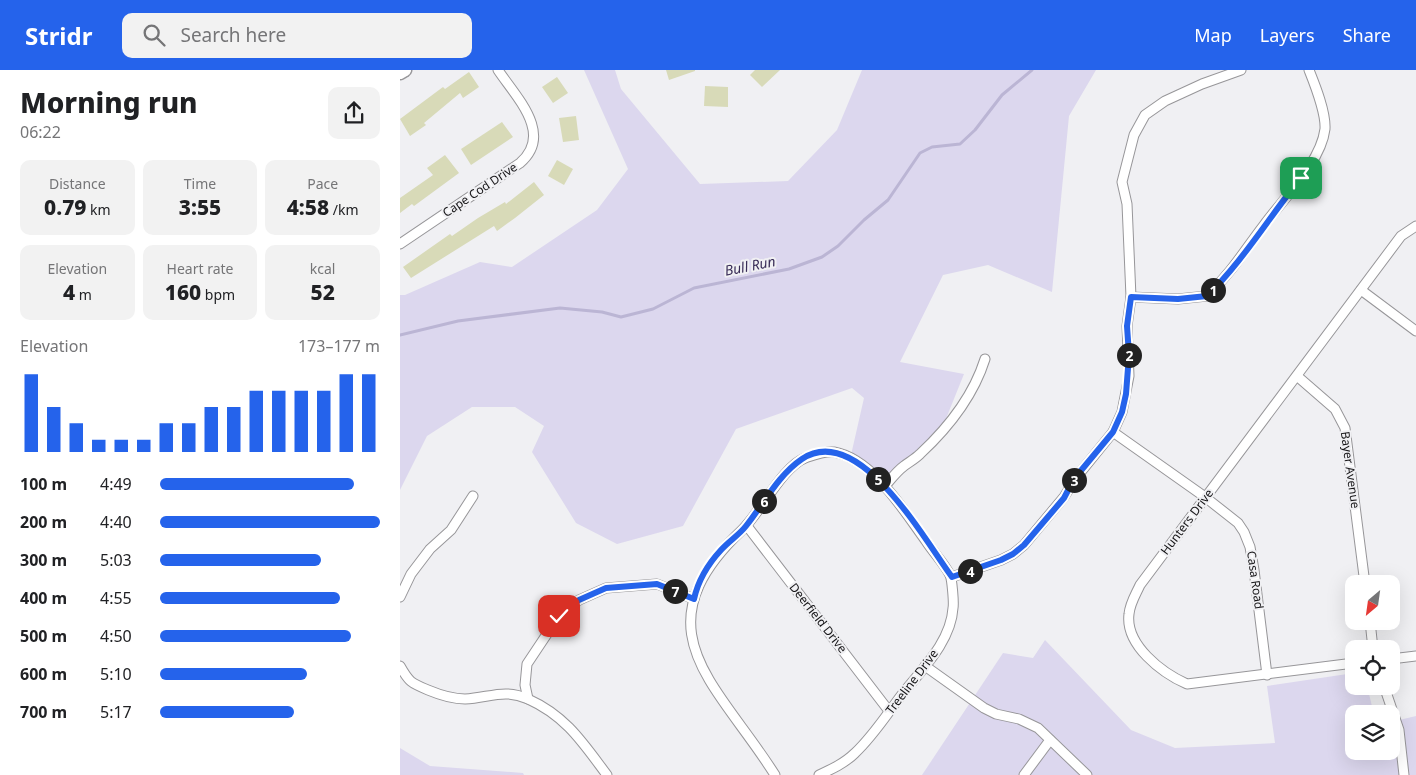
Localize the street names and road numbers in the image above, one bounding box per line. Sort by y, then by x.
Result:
street label: Cape Cod Drive [439,158,521,221]
street label: Bayer Avenue [1337,430,1364,510]
street label: Hunters Drive [1156,485,1217,558]
street label: Casa Road [1243,550,1268,610]
street label: Deerfield Drive [786,579,851,656]
street label: Treeline Drive [881,645,942,718]

